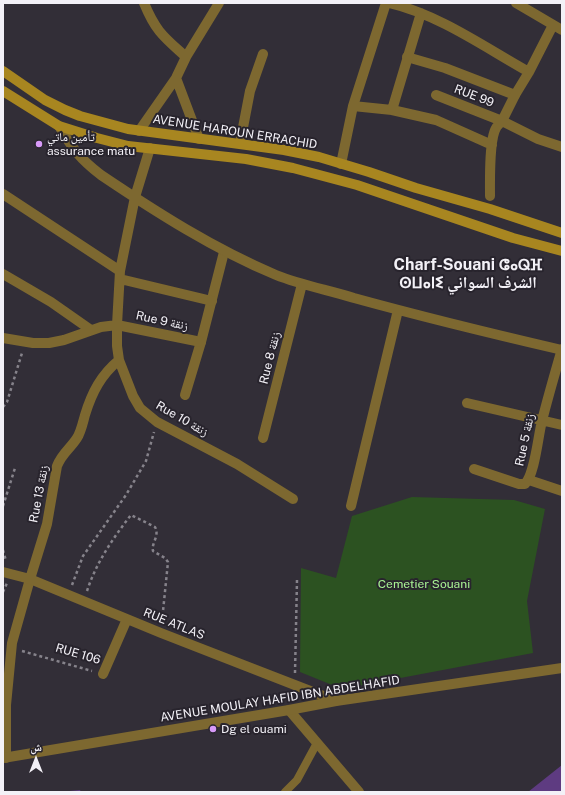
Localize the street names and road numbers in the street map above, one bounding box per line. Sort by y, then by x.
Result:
street label: RUE 99 [452,82,496,110]
street label: AVENUE HAROUN ERRACHID [152,112,318,152]
street label: Rue 9 زنقة [135,308,189,334]
street label: Rue 8 زنقة [257,330,283,386]
street label: Rue 10 زنقة [153,398,211,440]
street label: Rue 5 زنقة [512,412,538,468]
street label: Rue 13 زنقة [26,464,52,524]
street label: RUE ATLAS [141,605,207,643]
street label: RUE 106 [54,641,102,667]
street label: AVENUE MOULAY HAFID IBN ABDELHAFID [159,673,401,725]

